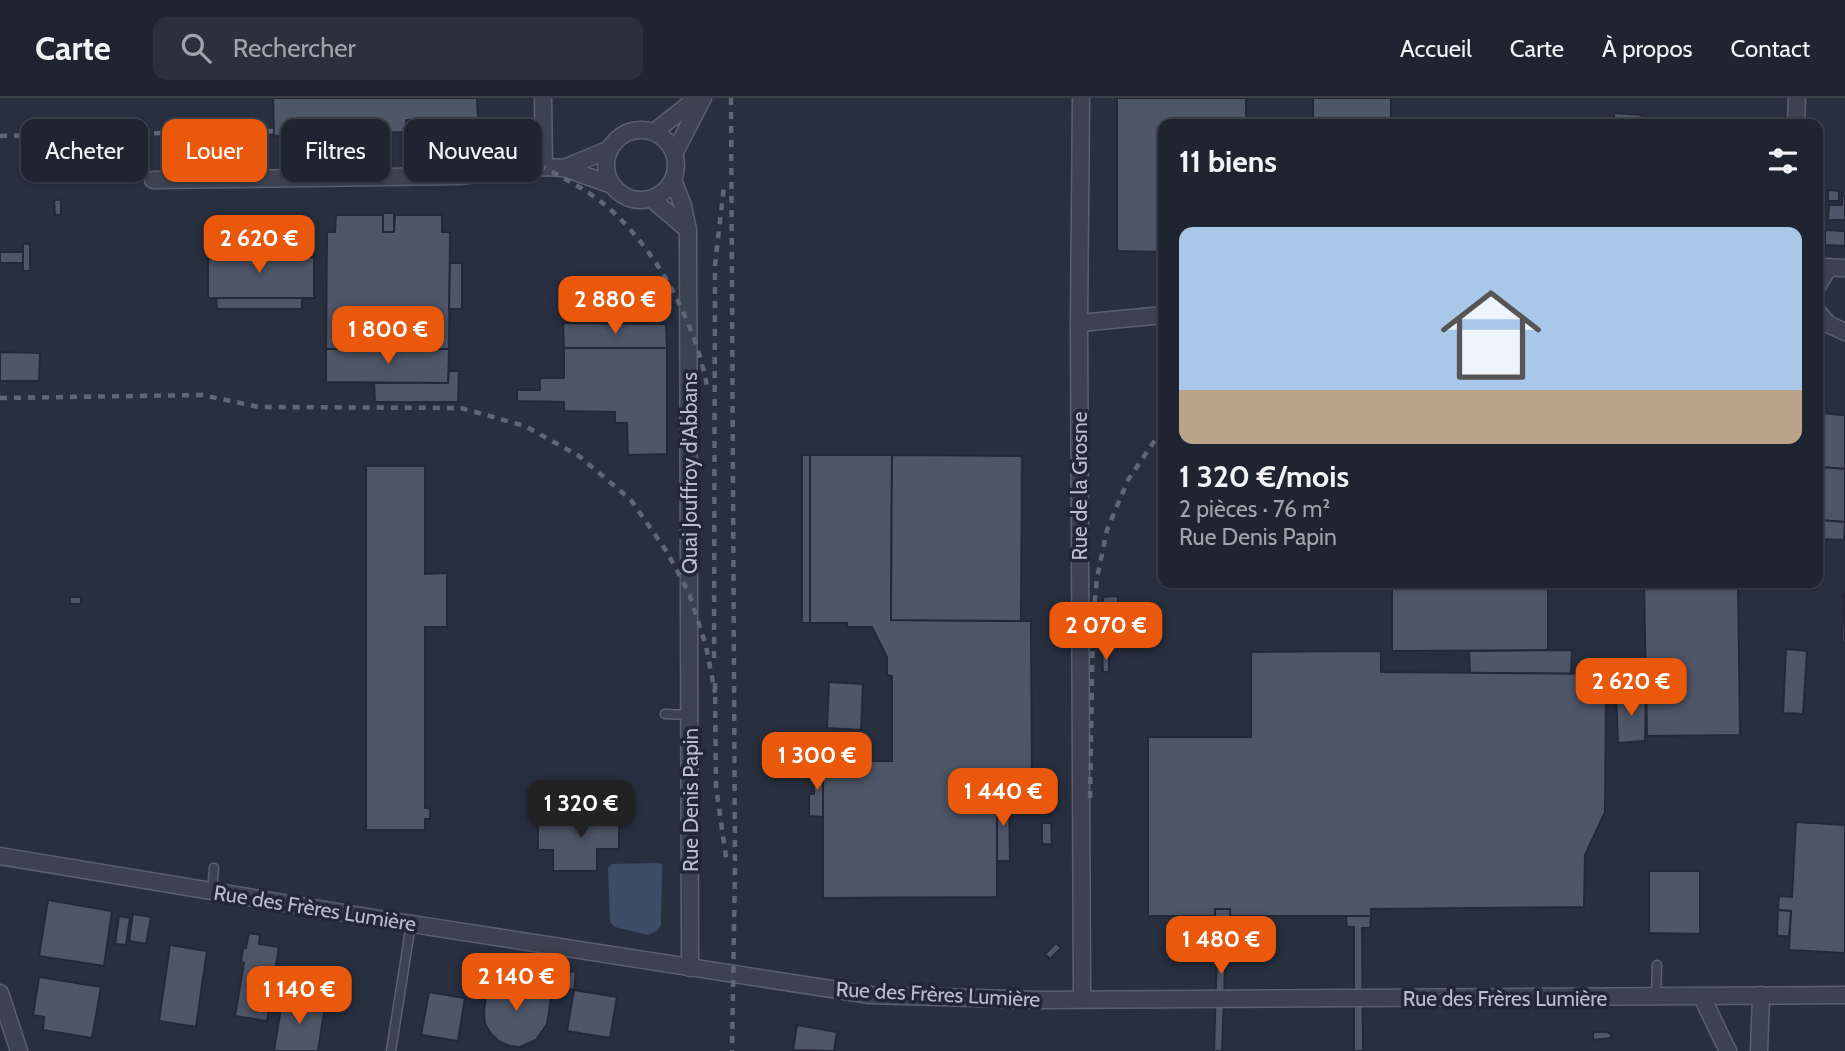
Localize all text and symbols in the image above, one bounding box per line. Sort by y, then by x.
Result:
search box [153,17,643,80]
text: Carte [35,28,111,68]
icon: search [177,29,215,67]
text: Rechercher [233,32,356,64]
text: Accueil [1400,34,1472,63]
text: Carte [1510,34,1564,63]
text: À propos [1602,34,1693,63]
text: Contact [1731,34,1810,63]
chip: Acheter [21,119,148,182]
chip: Louer [162,119,267,182]
chip: Filtres [281,119,390,182]
chip: Nouveau [404,119,542,182]
icon: filters [1764,142,1802,180]
text: 11 biens [1179,143,1277,180]
pin: 2 620 € [194,216,324,275]
text: 2 620 € [220,224,298,252]
icon: home [1428,272,1554,398]
pin: 2 880 € [550,276,680,336]
text: 2 880 € [574,285,656,313]
pin: 1 800 € [323,306,453,366]
text: 1 800 € [348,315,428,343]
street label: Quai Jouffroy d'Abbans [677,372,702,574]
street label: Rue de la Grosne [1067,411,1092,560]
text: 1 320 €/mois [1179,458,1349,495]
text: 2 pièces · 76 m² [1179,495,1330,523]
text: Rue Denis Papin [1179,523,1337,551]
pin: 2 070 € [1041,602,1171,662]
text: 2 070 € [1065,611,1147,639]
pin: 2 620 € [1566,658,1696,718]
text: 2 620 € [1592,667,1670,695]
street label: Rue Denis Papin [678,728,703,872]
pin: 1 300 € [752,732,882,792]
text: 1 300 € [778,741,856,769]
pin: 1 440 € [938,768,1068,828]
text: 1 440 € [964,777,1042,805]
pin: 1 320 € [516,780,646,840]
text: 1 320 € [544,789,618,817]
street label: Rue des Frères Lumière [212,880,418,936]
pin: 1 480 € [1156,916,1286,976]
text: 1 480 € [1182,925,1260,953]
pin: 2 140 € [451,954,581,1013]
text: 2 140 € [478,962,554,990]
pin: 1 140 € [234,967,364,1026]
text: 1 140 € [263,975,335,1003]
street label: Rue des Frères Lumière [835,976,1041,1012]
street label: Rue des Frères Lumière [1403,986,1608,1011]

